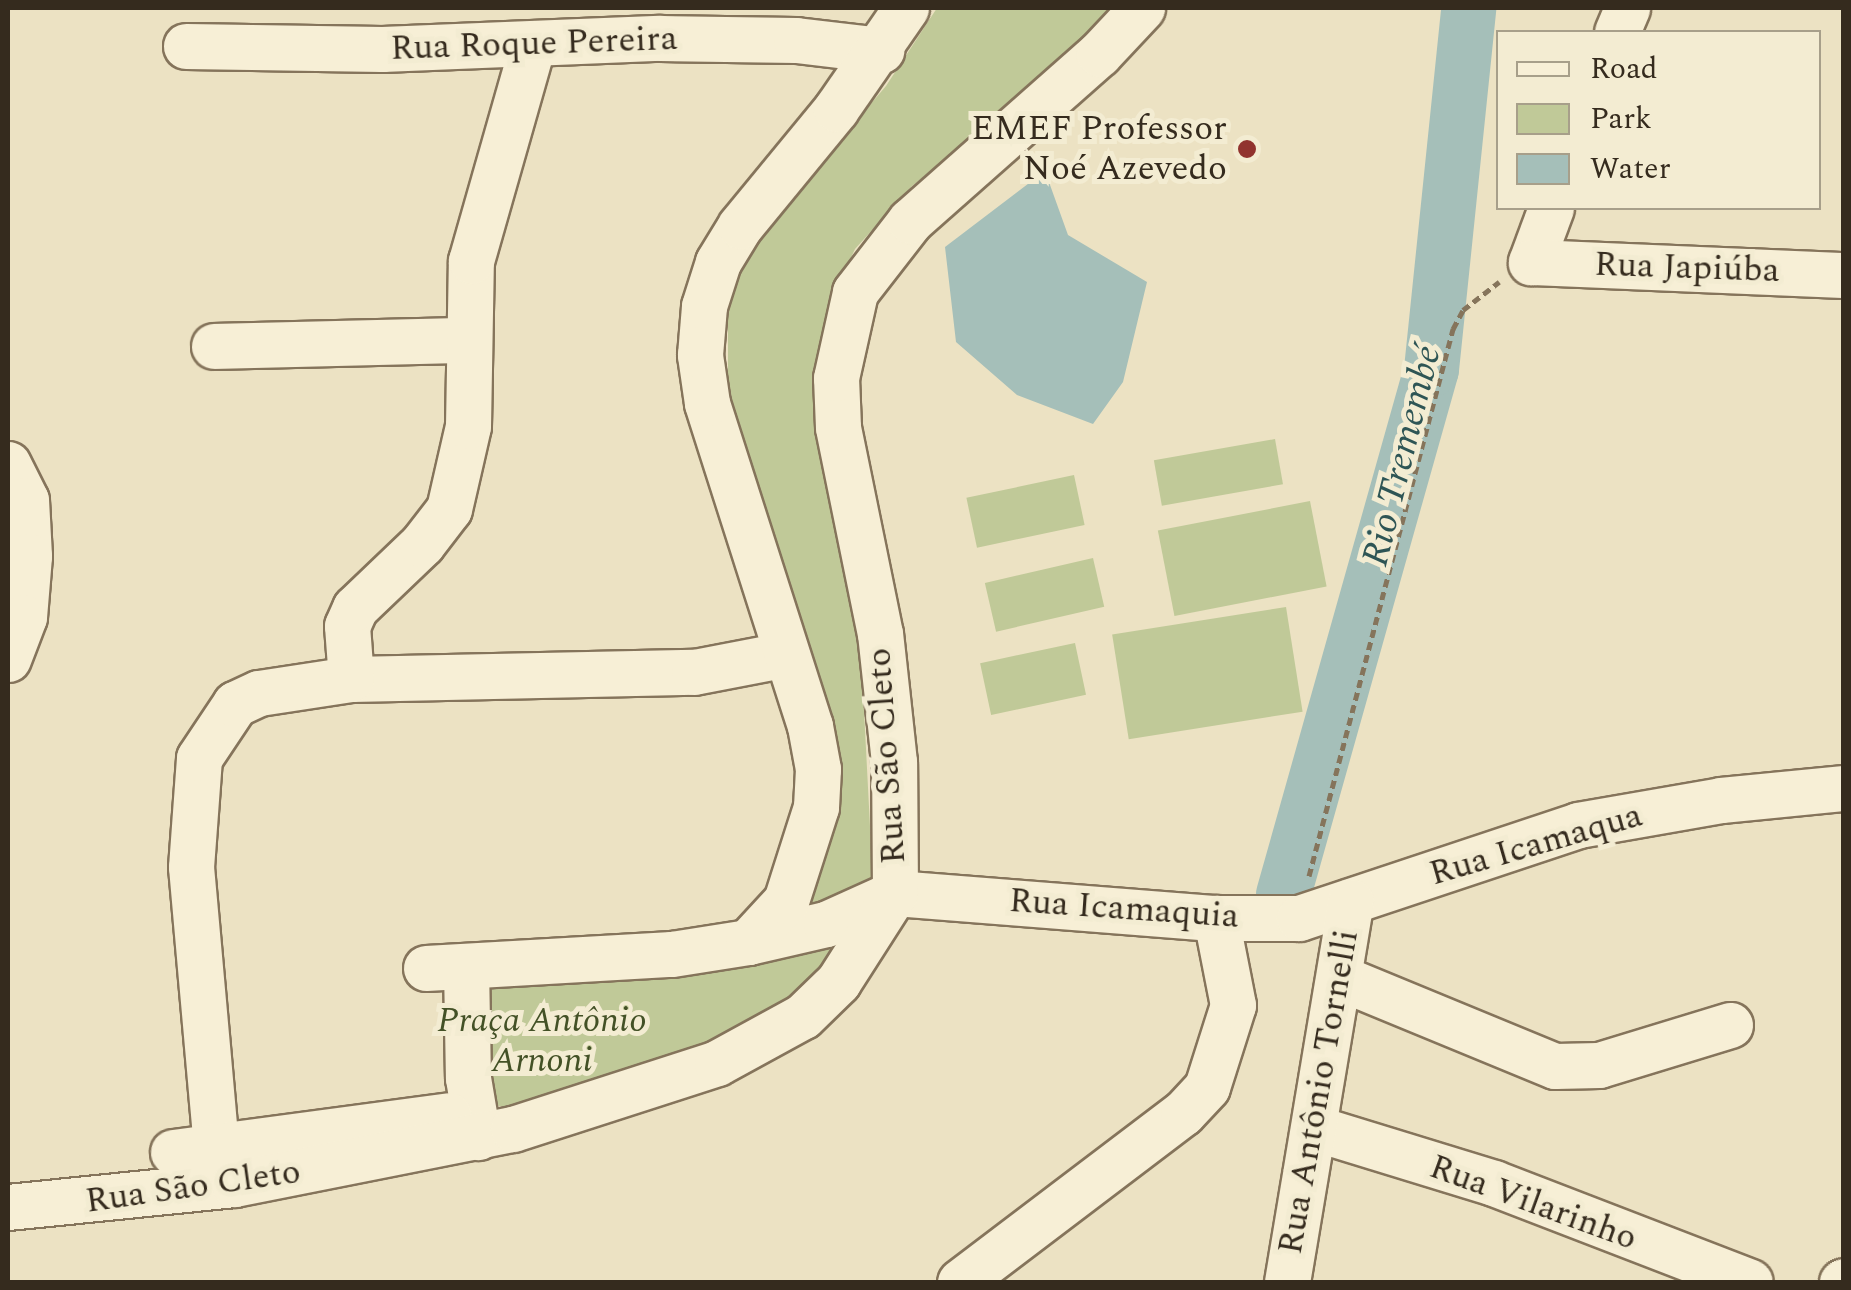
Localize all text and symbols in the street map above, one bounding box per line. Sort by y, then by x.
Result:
street label: Rua Roque Pereira [390,18,678,70]
legend [1496,30,1821,210]
text: Road [1590,46,1658,92]
text: Park [1590,96,1652,142]
place label: EMEF Professor Noé Azevedo [971,108,1227,190]
marker: EMEF Professor Noé Azevedo [1236,138,1258,160]
text: Water [1590,146,1671,192]
street label: Rua Japiúba [1593,244,1781,292]
water label: Rio Tremembé [1354,341,1452,571]
street label: Rua São Cleto [858,646,916,866]
street label: Rua Icamaqua [1425,795,1647,895]
street label: Rua Icamaquia [1008,880,1240,938]
street label: Rua Antônio Tornelli [1270,926,1368,1258]
park label: Praça Antônio Arnoni [437,1000,647,1082]
street label: Rua Vilarinho [1424,1146,1642,1260]
street label: Rua São Cleto [83,1151,303,1223]

